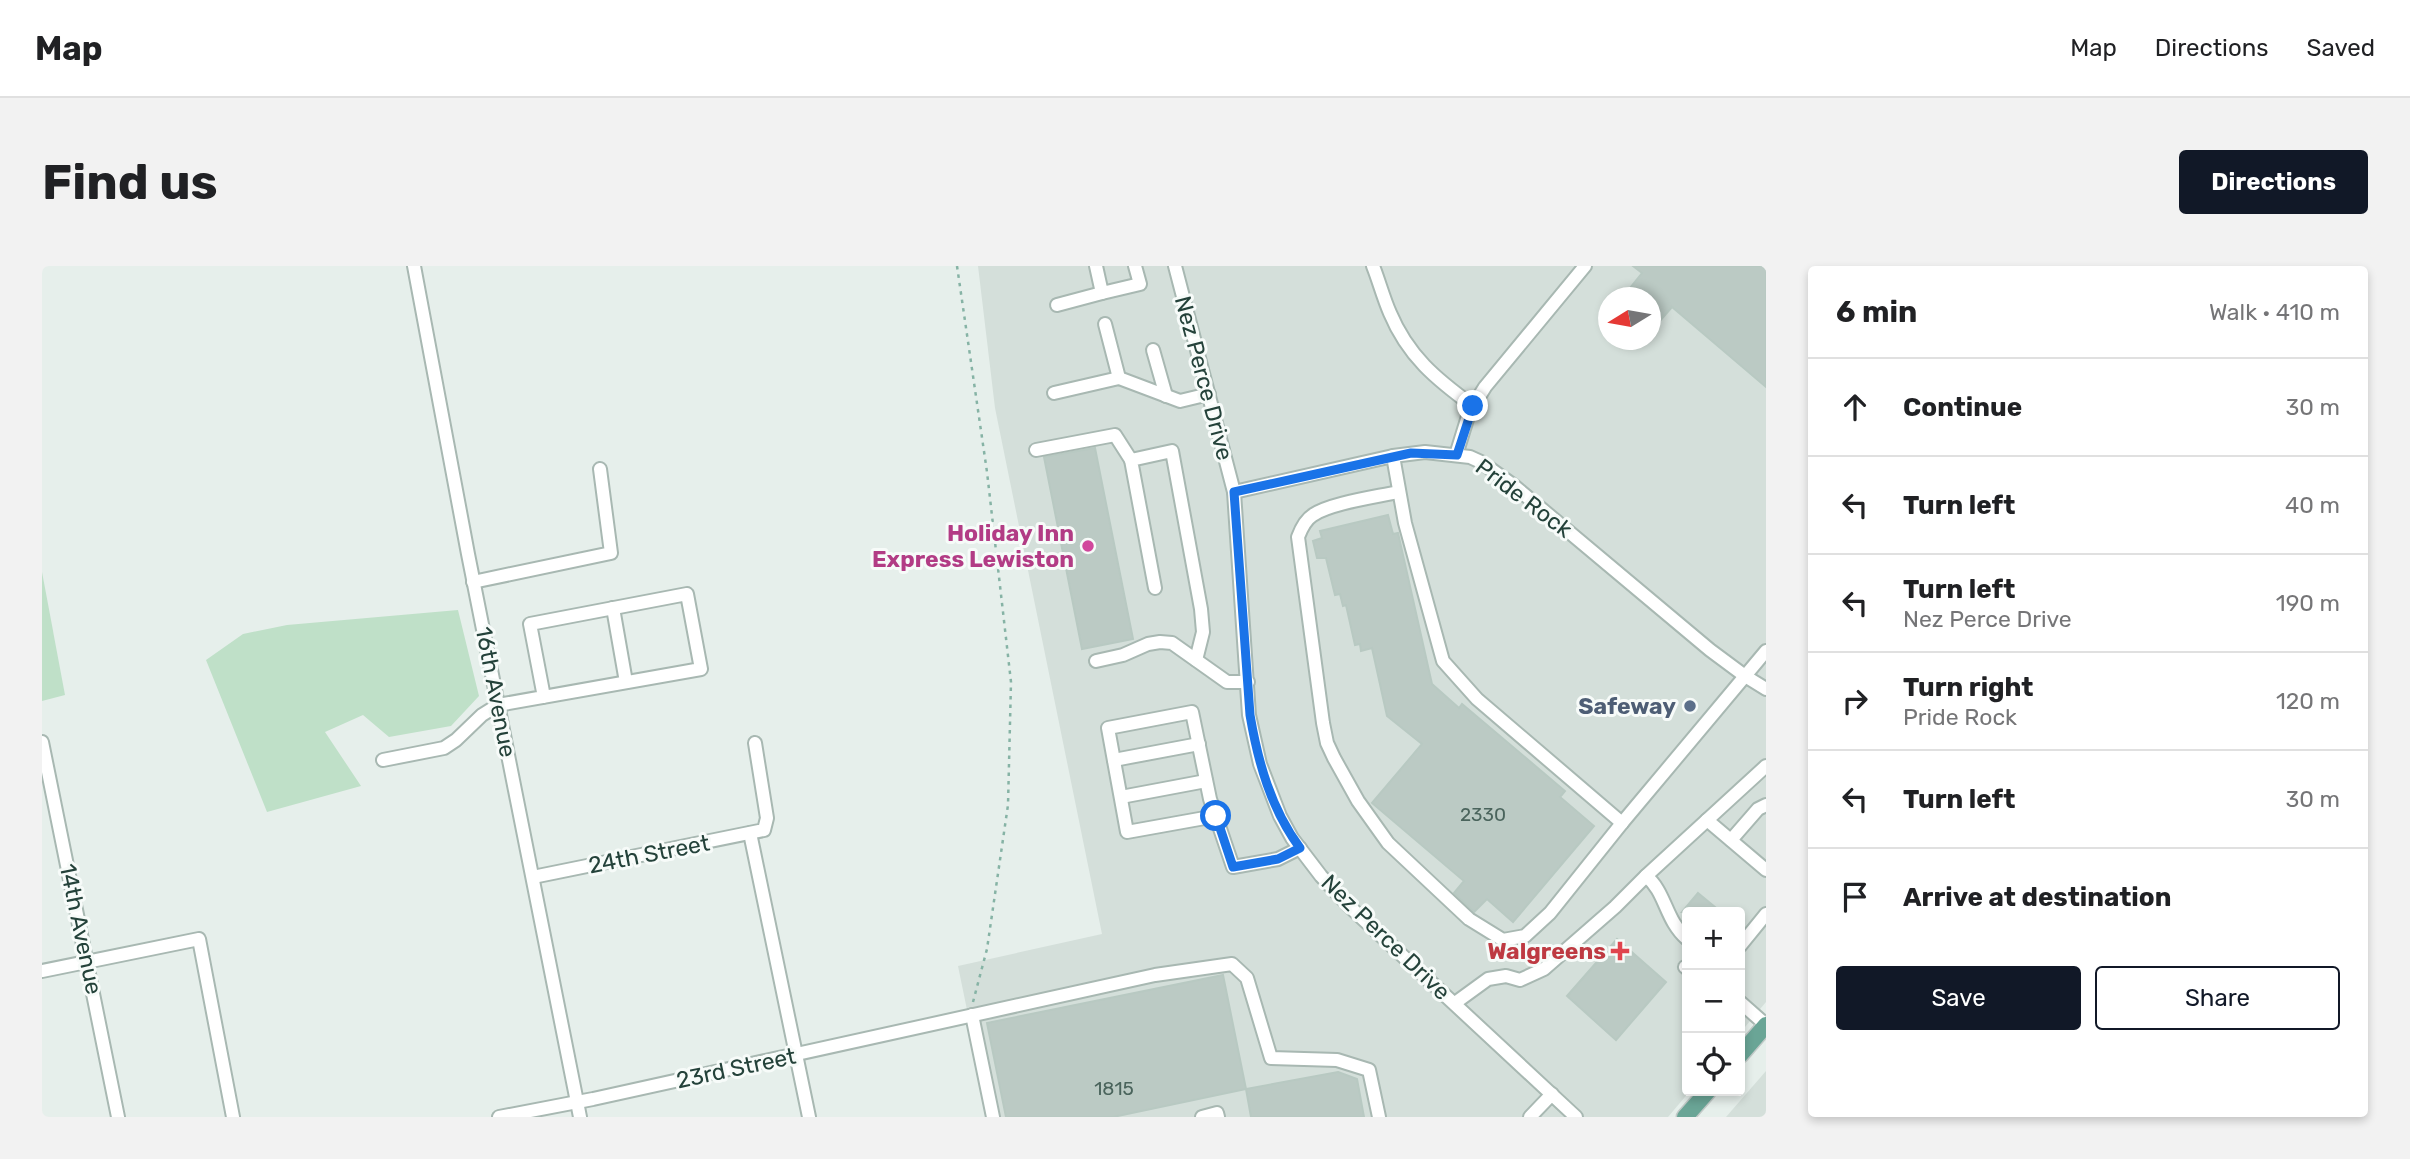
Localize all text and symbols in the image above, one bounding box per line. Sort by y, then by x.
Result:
text: Map [35,29,103,68]
text: Map [2070,34,2117,62]
text: Directions [2155,34,2268,62]
text: Saved [2306,34,2375,62]
button: Directions [2179,150,2368,214]
text: Find us [42,153,218,211]
north arrow [1598,287,1661,350]
street label: Nez Perce Drive [1169,293,1239,463]
text: 6 min [1836,294,1917,330]
text: Walk · 410 m [2209,298,2340,326]
icon: ahead [1836,388,1874,426]
route end [1457,390,1488,421]
text: Continue [1903,392,2022,423]
text: 30 m [2285,393,2340,421]
street label: Pride Rock [1470,453,1578,544]
icon: left [1836,486,1874,524]
text: Turn left [1903,490,2015,521]
text: 40 m [2285,491,2340,519]
place label: Holiday Inn Express Lewiston [872,519,1074,573]
marker: Holiday Inn Express Lewiston [1080,538,1096,554]
text: Turn left [1903,574,2015,605]
icon: left [1836,584,1874,622]
text: 190 m [2276,589,2340,617]
text: Nez Perce Drive [1903,605,2072,633]
street label: 16th Avenue [470,624,522,760]
text: Turn right [1903,672,2033,703]
icon: right [1836,682,1874,720]
text: 120 m [2276,687,2340,715]
place label: Safeway [1578,692,1676,720]
marker: Safeway [1682,698,1698,714]
text: Pride Rock [1903,703,2017,731]
icon: left [1836,780,1874,818]
text: Turn left [1903,784,2015,815]
text: 30 m [2285,785,2340,813]
route start [1200,800,1231,831]
house number: 2330 [1460,803,1506,826]
street label: 24th Street [586,829,712,879]
street label: 14th Avenue [54,861,108,997]
street label: Nez Perce Drive [1316,868,1456,1006]
icon: arrive [1836,878,1874,916]
text: Arrive at destination [1903,882,2171,913]
map controls [1682,907,1745,1096]
button: + [1682,907,1745,970]
place label: Walgreens [1487,937,1606,965]
marker: Walgreens [1612,943,1628,959]
button: Save [1836,966,2081,1030]
button: Share [2095,966,2340,1030]
button: − [1682,970,1745,1033]
button: locate [1682,1033,1745,1096]
street label: 23rd Street [674,1042,798,1094]
house number: 1815 [1094,1077,1134,1100]

